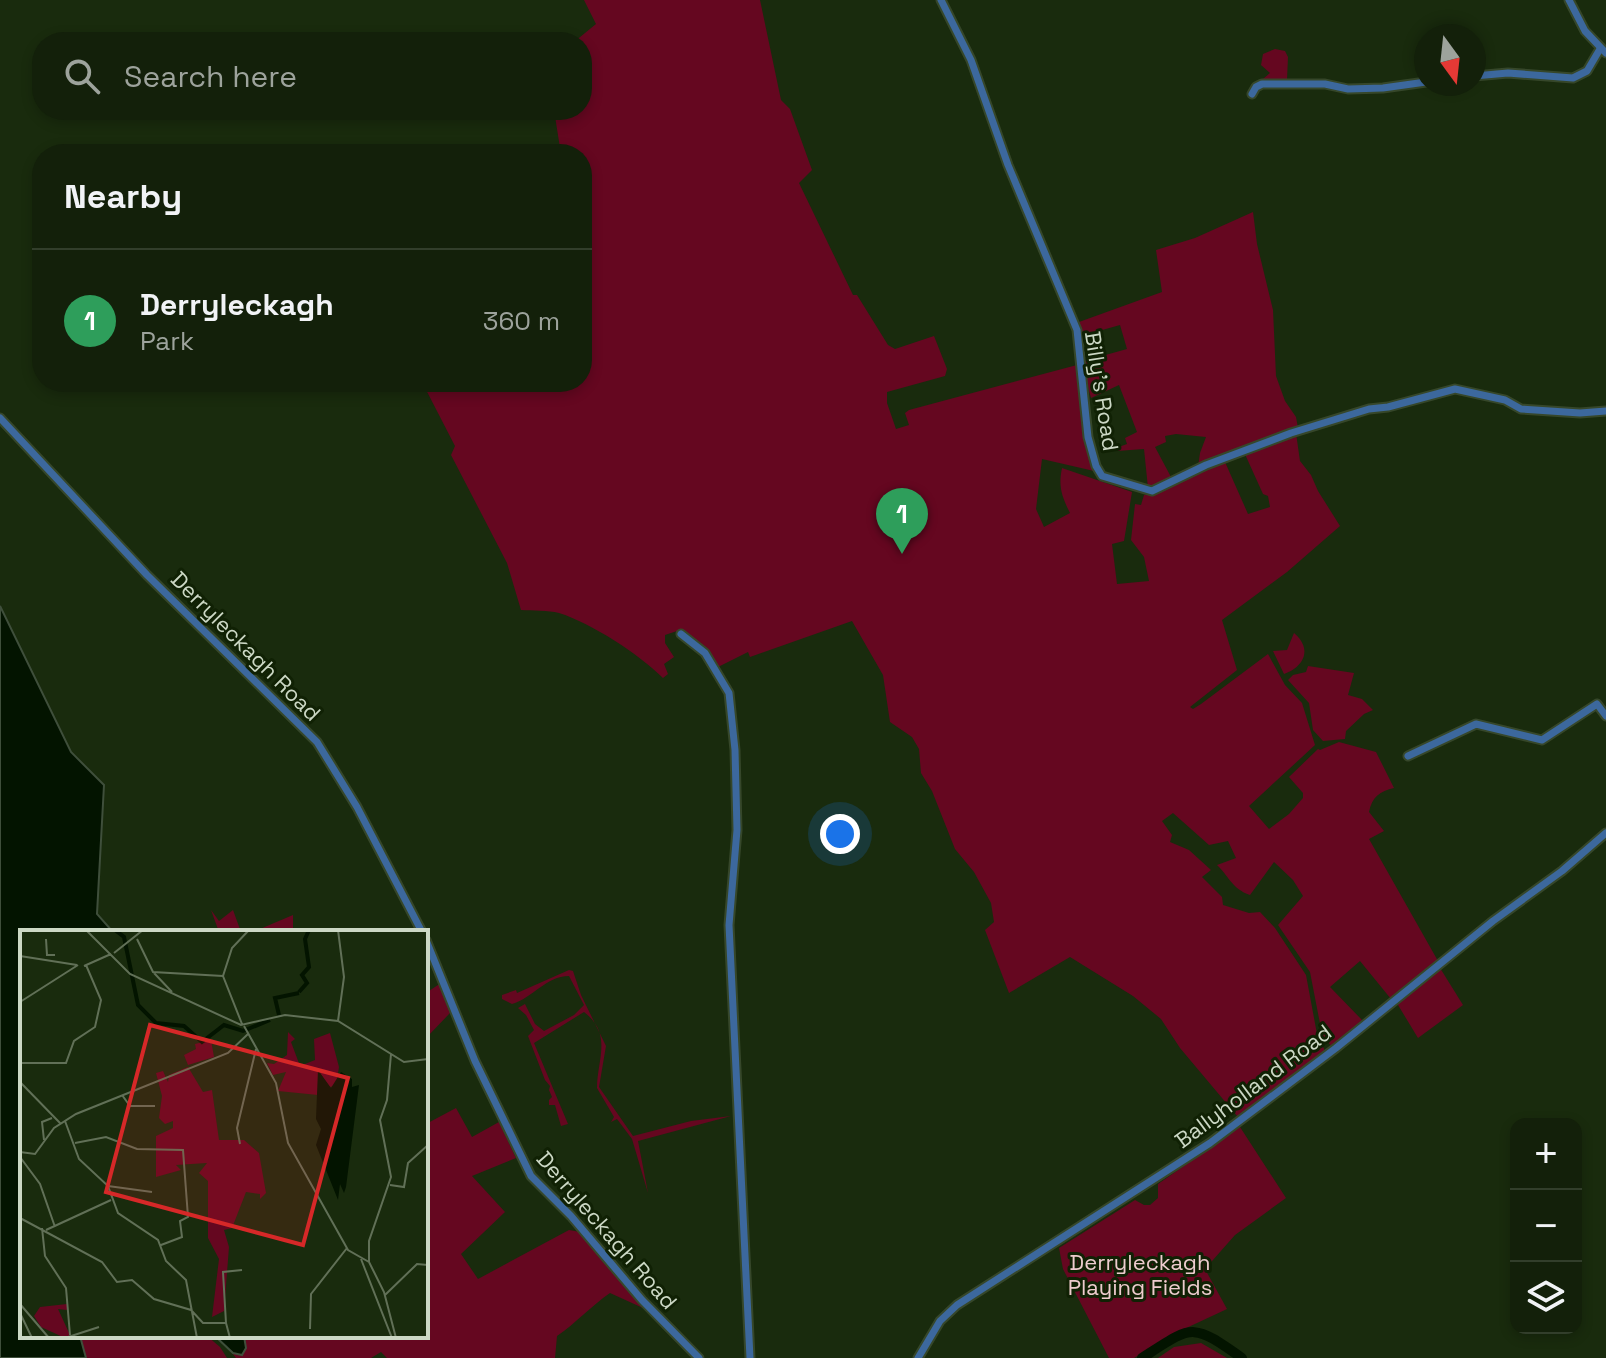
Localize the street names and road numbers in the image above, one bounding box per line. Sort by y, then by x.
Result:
street label: Billy's Road [1079,329,1125,453]
street label: Derryleckagh Road [165,565,327,727]
street label: Ballyholland Road [1169,1018,1337,1154]
street label: Derryleckagh Road [531,1145,683,1315]

